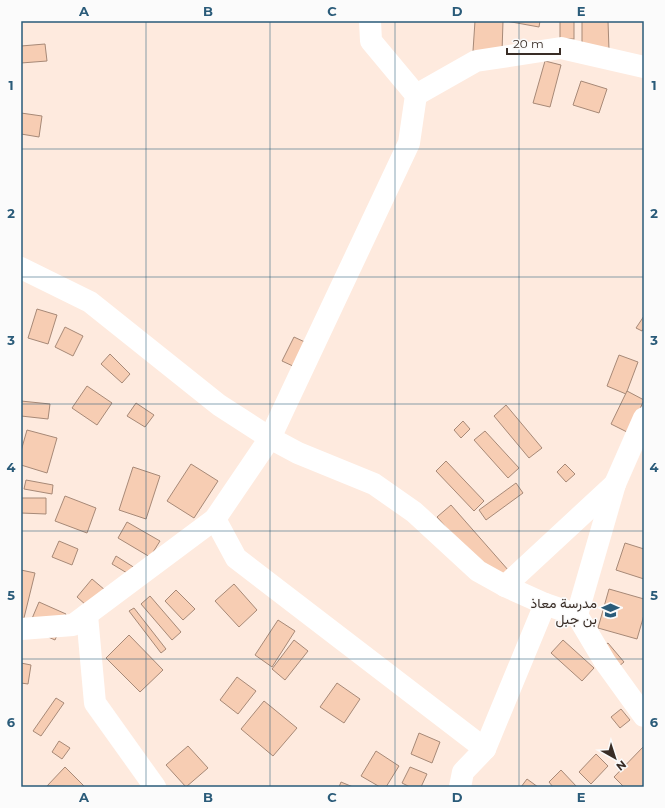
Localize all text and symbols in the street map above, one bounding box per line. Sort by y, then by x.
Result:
text: A [78,3,90,19]
text: B [203,3,213,19]
text: C [327,3,337,19]
text: D [452,3,463,19]
text: E [577,3,586,19]
scale bar [507,30,560,56]
text: 20 m [513,36,544,51]
text: 1 [8,77,14,93]
text: 1 [651,77,657,93]
text: 2 [7,205,15,221]
text: 2 [650,205,658,221]
text: 3 [6,332,15,348]
text: 3 [649,332,658,348]
text: 4 [7,459,16,475]
text: 4 [650,459,659,475]
text: 5 [7,587,15,603]
text: 5 [650,587,658,603]
place label: مدرسة معاذ بن جبل [531,594,597,628]
school or university icon: مدرسة معاذ بن جبل [600,601,620,621]
text: 6 [7,714,16,730]
text: 6 [650,714,659,730]
north arrow [595,738,635,778]
text: N [613,758,629,774]
text: A [78,789,90,805]
text: B [203,789,213,805]
text: C [327,789,337,805]
text: D [452,789,463,805]
text: E [577,789,586,805]

